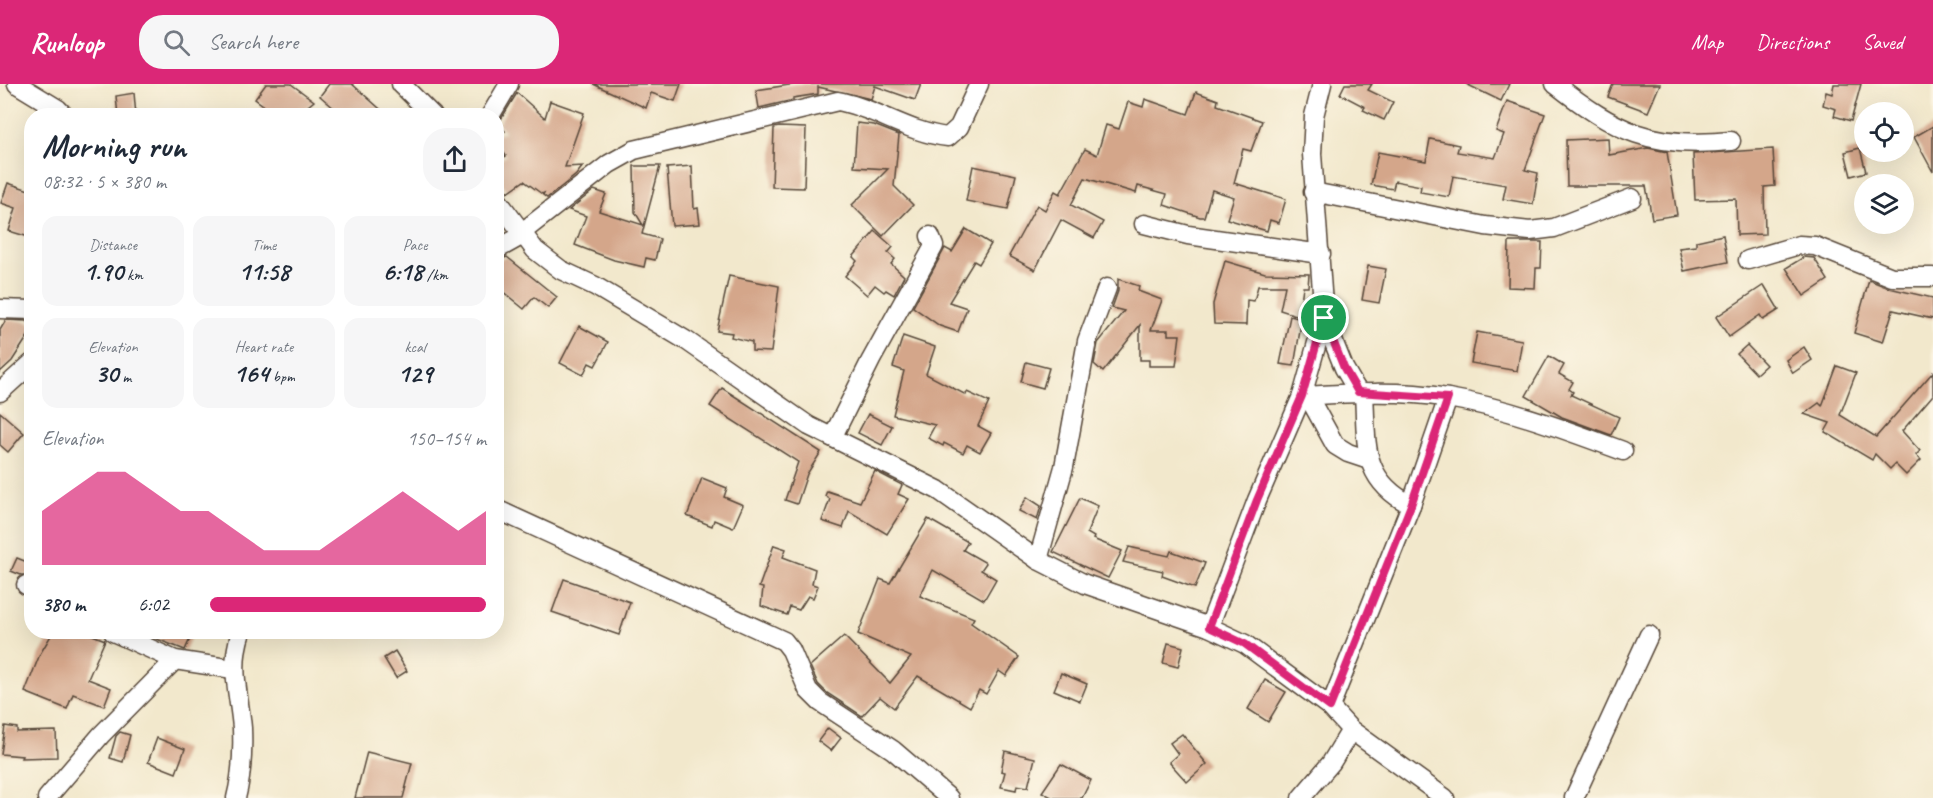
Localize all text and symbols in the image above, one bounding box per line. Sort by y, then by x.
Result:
search box [139,15,559,69]
text: Runloop [30,25,103,60]
icon: search [160,26,193,59]
text: Search here [208,28,298,56]
text: Map [1691,29,1723,55]
text: Directions [1756,29,1829,55]
text: Saved [1862,29,1903,55]
map controls [1854,102,1914,234]
button: locate [1854,102,1914,162]
text: Morning run [42,125,186,167]
button: share [423,128,486,191]
text: 08:32 · 5 × 380 m [42,169,166,194]
button: layers [1854,174,1914,234]
text: Distance [89,235,137,255]
text: Time [252,235,276,255]
text: Pace [403,235,427,255]
text: 1.90 [83,255,123,288]
text: 11:58 [238,255,290,288]
text: 6:18 [382,255,423,288]
text: km [123,265,143,285]
text: /km [423,265,448,285]
pin [1298,292,1349,343]
icon: arrive [1307,301,1340,334]
text: Elevation [88,337,138,357]
text: Heart rate [235,337,293,357]
text: kcal [404,337,426,357]
text: 30 [95,357,118,390]
text: 164 [233,357,269,390]
text: 129 [398,357,432,390]
text: m [118,367,131,387]
text: bpm [269,367,295,387]
text: Elevation [42,426,104,451]
text: 150–154 m [407,426,486,451]
text: 380 m [42,592,85,617]
text: 6:02 [138,592,169,617]

